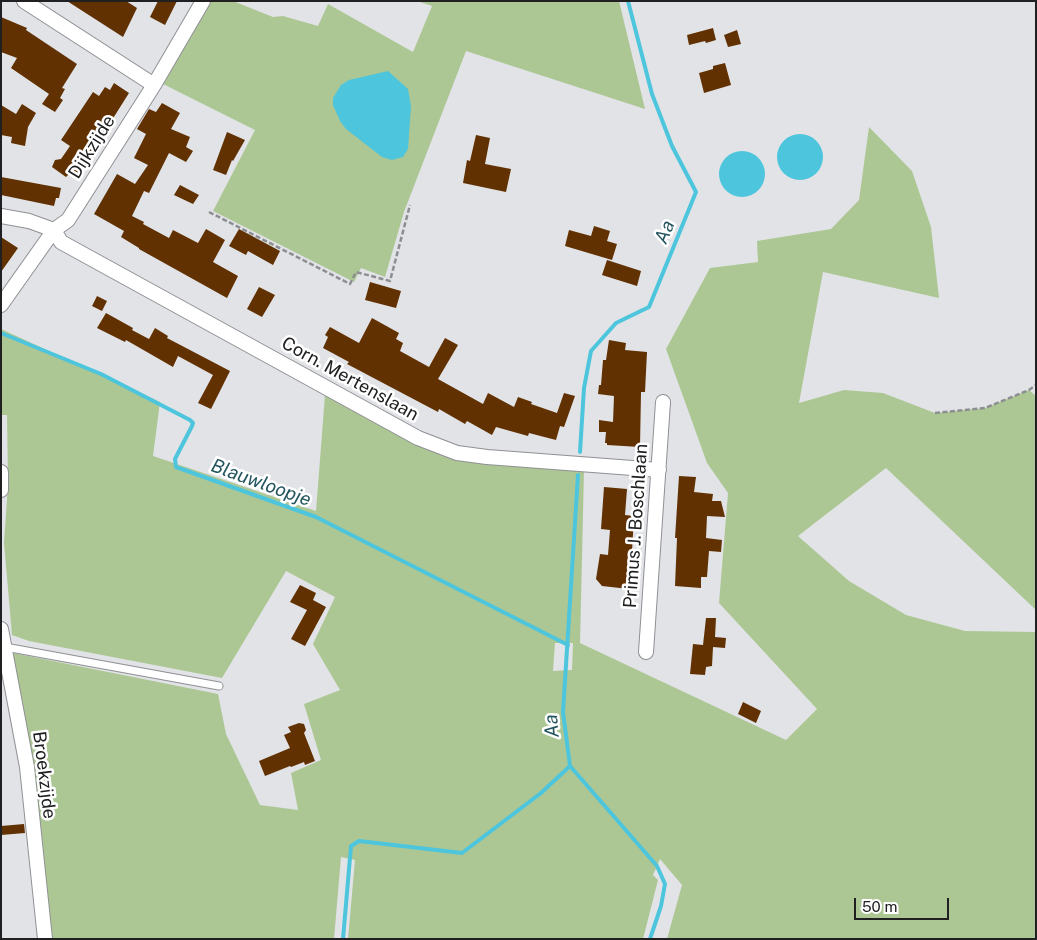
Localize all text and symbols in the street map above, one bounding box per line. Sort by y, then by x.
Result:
street label: Dijkzijde [64,111,120,183]
water label: Aa [650,217,680,247]
street label: Corn. Mertenslaan [278,332,422,426]
street label: Primus J. Boschlaan [619,443,653,609]
water label: Blauwloopje [208,454,314,512]
water label: Aa [540,714,564,738]
street label: Broekzijde [28,730,60,820]
scale bar [857,888,952,920]
text: 50 m [862,898,897,915]

